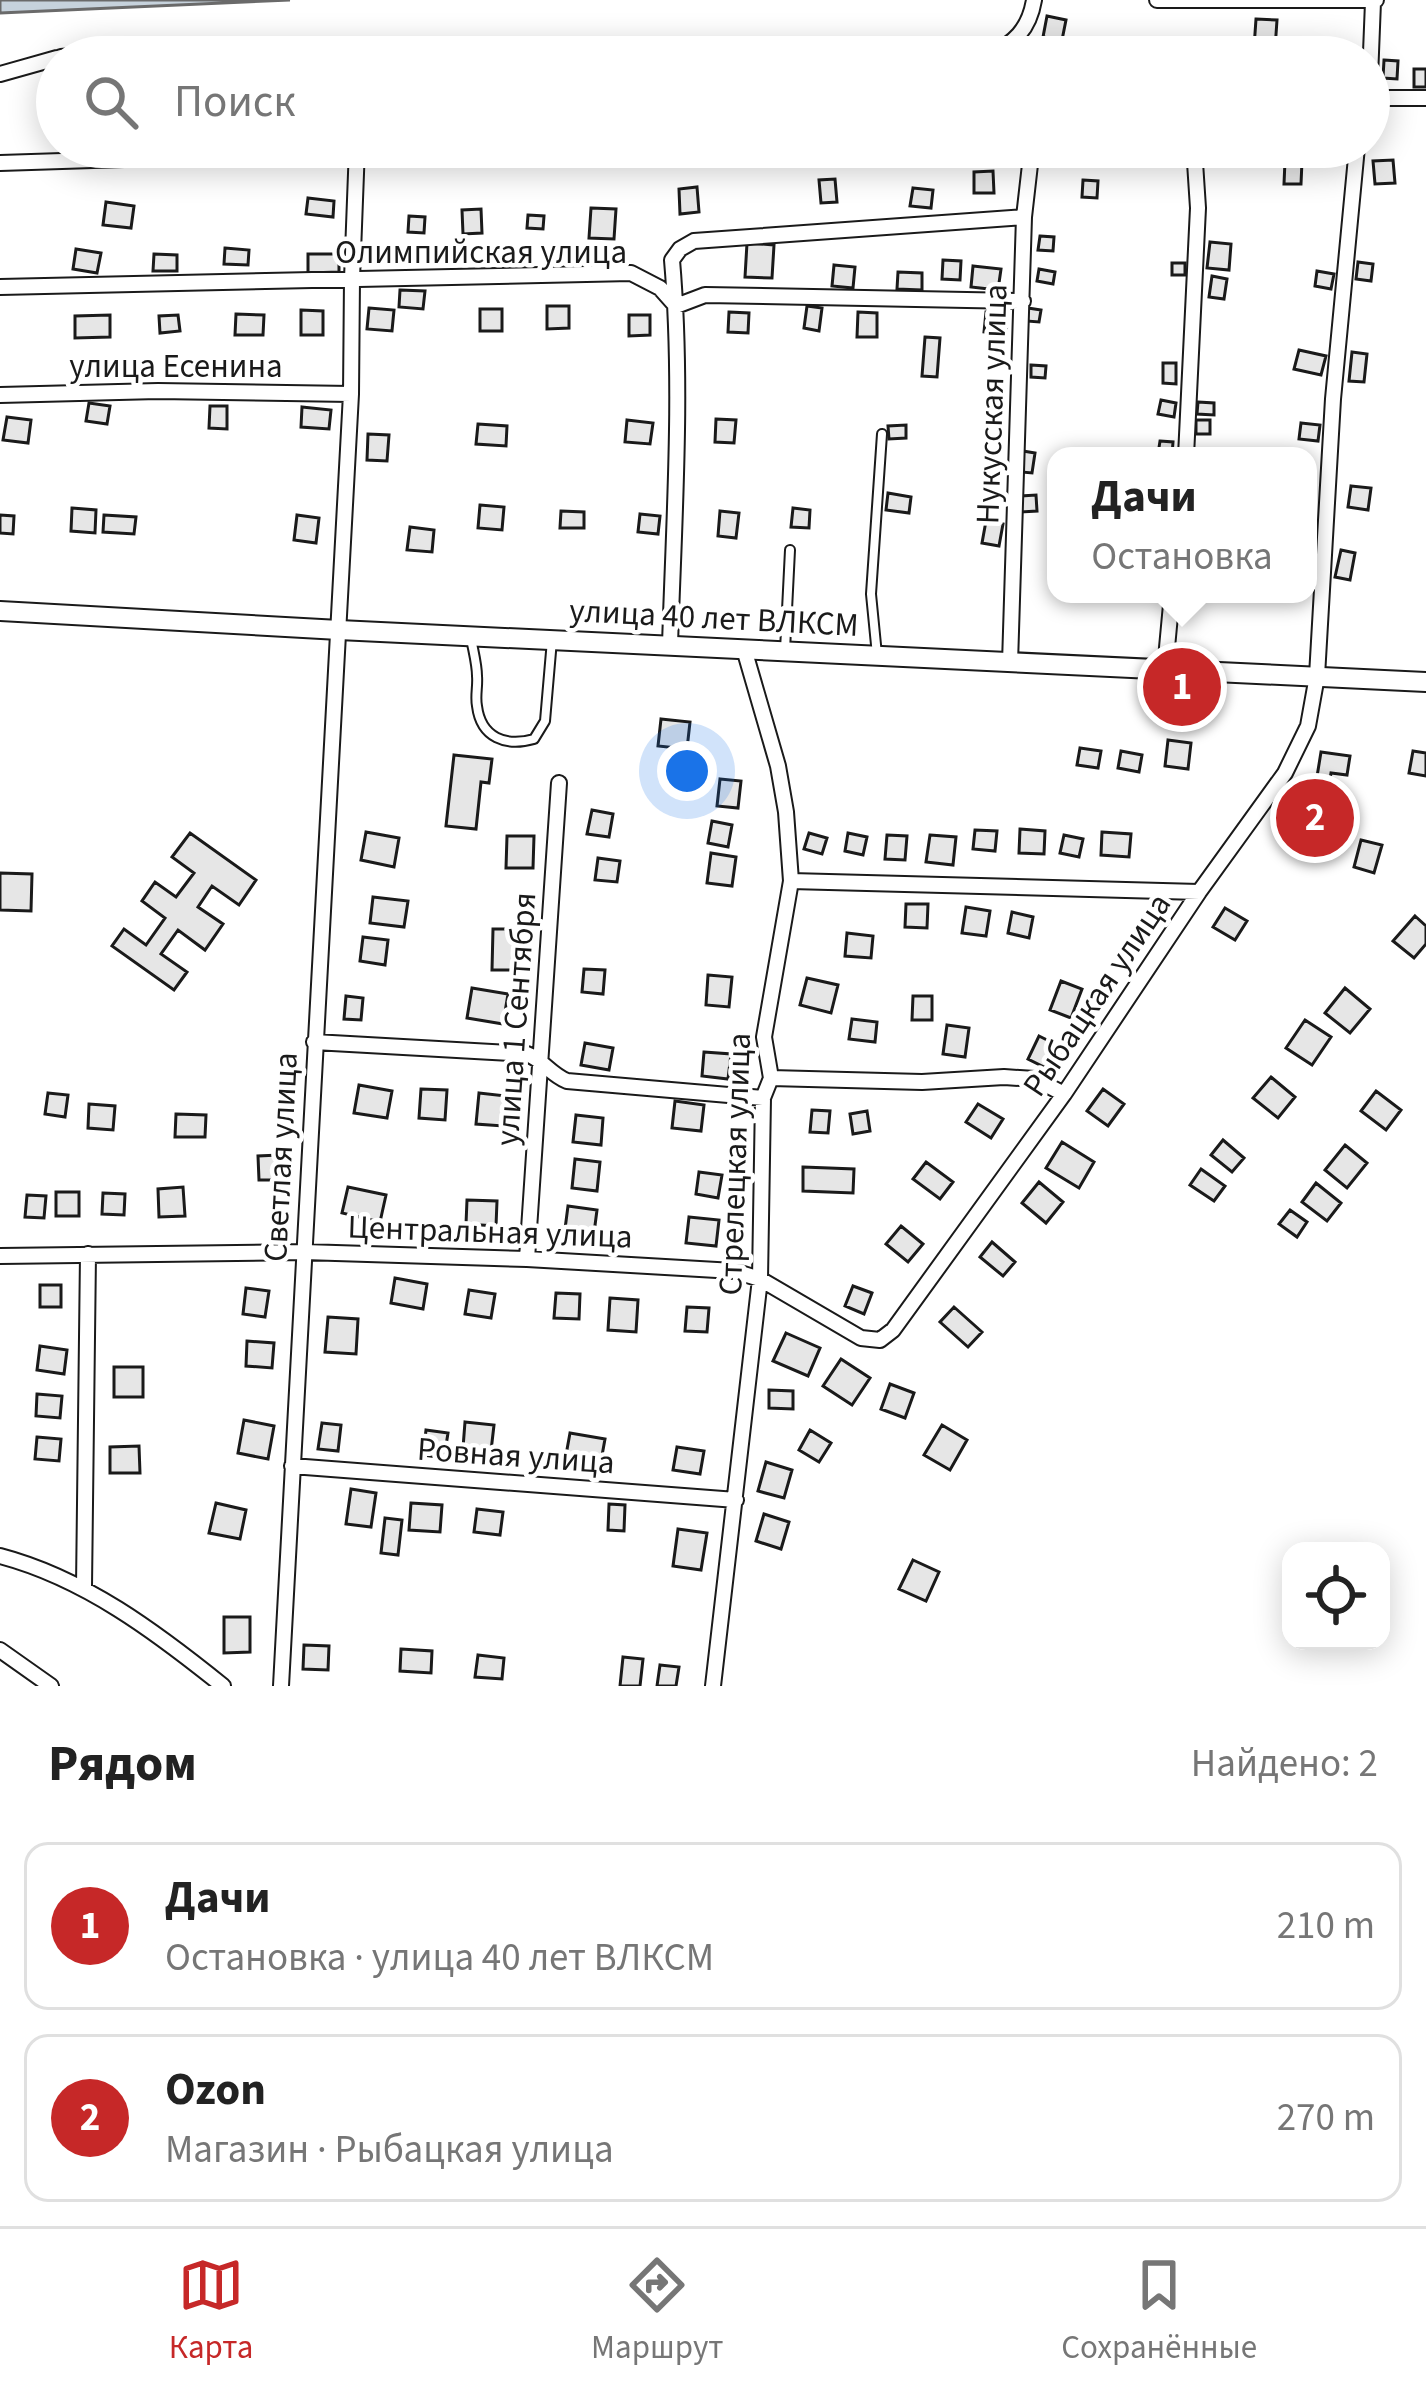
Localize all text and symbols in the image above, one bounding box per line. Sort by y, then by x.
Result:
search box [36,36,1390,168]
icon: search [78,69,144,135]
text: Поиск [174,70,296,134]
street label: Олимпийская улица [335,229,627,276]
street label: Нукусская улица [964,283,1020,525]
street label: улица Есенина [69,343,283,390]
popup [1047,447,1317,603]
text: Дачи [1091,465,1197,529]
text: Остановка [1091,529,1273,585]
street label: улица 40 лет ВЛКСМ [568,587,860,649]
pin: 1 [1143,642,1221,732]
your location [657,741,717,801]
pin: 2 [1276,773,1354,863]
street label: Рыбацкая улица [1011,884,1183,1106]
street label: улица 1 Сентября [484,891,548,1147]
street label: Стрелецкая улица [707,1032,763,1296]
street label: Светлая улица [252,1051,310,1263]
street label: Центральная улица [347,1204,633,1260]
street label: Ровная улица [416,1426,616,1486]
map controls [1282,1542,1390,1650]
button: locate [1282,1542,1390,1650]
text: Рядом [48,1728,197,1800]
text: Найдено: 2 [1191,1736,1378,1792]
text: Дачи [165,1866,271,1930]
text: 1 [80,1898,100,1954]
text: 210 m [1277,1898,1375,1954]
text: Остановка · улица 40 лет ВЛКСМ [165,1930,714,1986]
text: Ozon [165,2058,266,2122]
text: 2 [80,2090,100,2146]
text: 270 m [1277,2090,1375,2146]
text: Магазин · Рыбацкая улица [165,2122,614,2178]
tab: Карта [169,2252,253,2371]
tab: Маршрут [591,2252,724,2371]
tab: Сохранённые [1061,2252,1257,2371]

